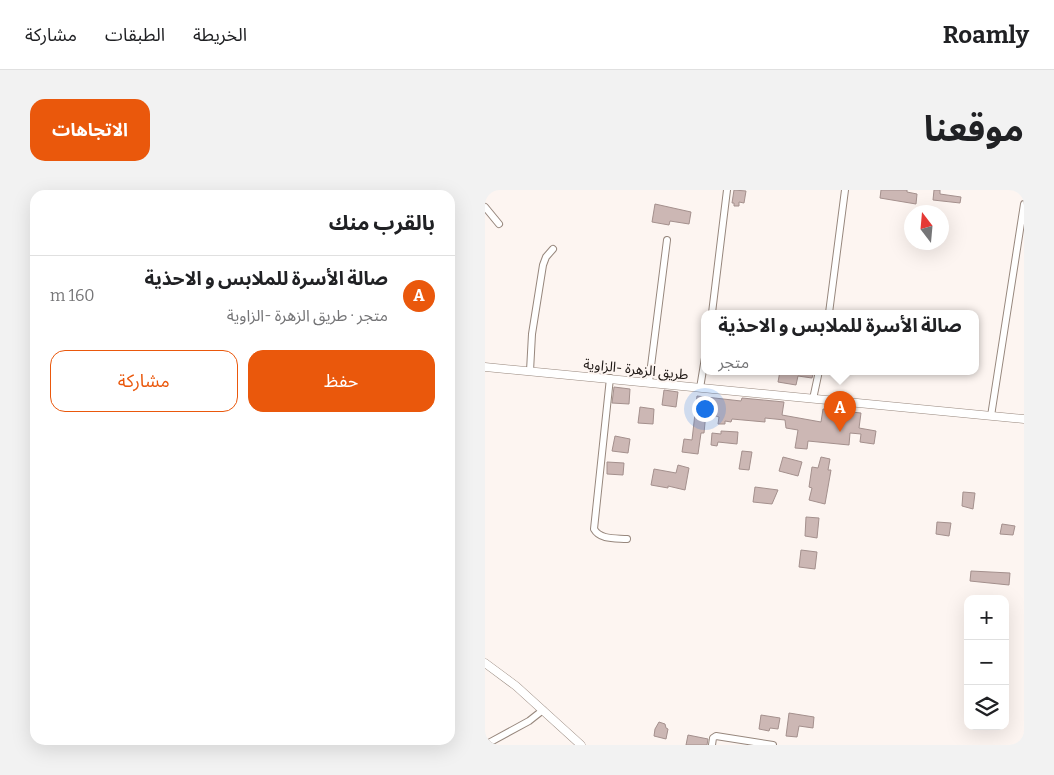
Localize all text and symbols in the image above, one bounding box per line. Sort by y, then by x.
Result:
text: Roamly [943,21,1029,49]
text: مشاركة [25,24,77,46]
text: الطبقات [105,24,165,46]
text: الخريطة [193,24,247,46]
button: الاتجاهات [30,99,150,161]
text: موقعنا [924,108,1024,150]
north arrow [904,205,949,250]
text: بالقرب منك [329,210,435,236]
text: صالة الأسرة للملابس و الاحذية [144,267,388,290]
text: 160 m [50,286,95,305]
text: A [413,286,425,305]
text: متجر · طريق الزهرة -الزاوية [227,306,388,325]
popup [701,310,979,375]
text: صالة الأسرة للملابس و الاحذية [718,314,962,337]
button: مشاركة [50,350,238,412]
button: حفظ [248,350,435,412]
text: متجر [718,353,749,372]
street label: طريق الزهرة -الزاوية [582,356,689,384]
pin: A [824,391,856,432]
your location [692,396,718,422]
map controls [964,595,1009,730]
button: + [964,595,1009,640]
button: − [964,640,1009,685]
button: layers [964,685,1009,730]

